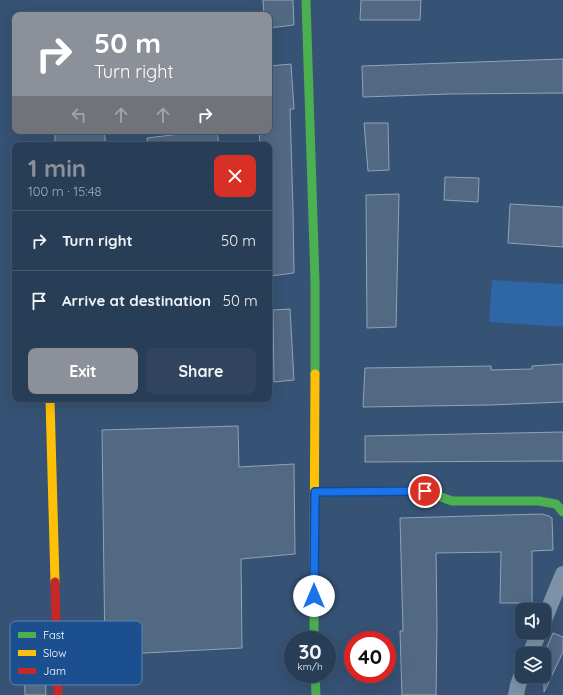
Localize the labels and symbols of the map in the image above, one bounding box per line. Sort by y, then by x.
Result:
pin [408,474,442,508]
position arrow [293,575,335,617]
legend [10,621,142,685]
text: Fast [43,628,65,642]
speed limit sign: 40 [344,631,396,683]
text: Slow [43,646,67,660]
text: Jam [43,664,66,678]

